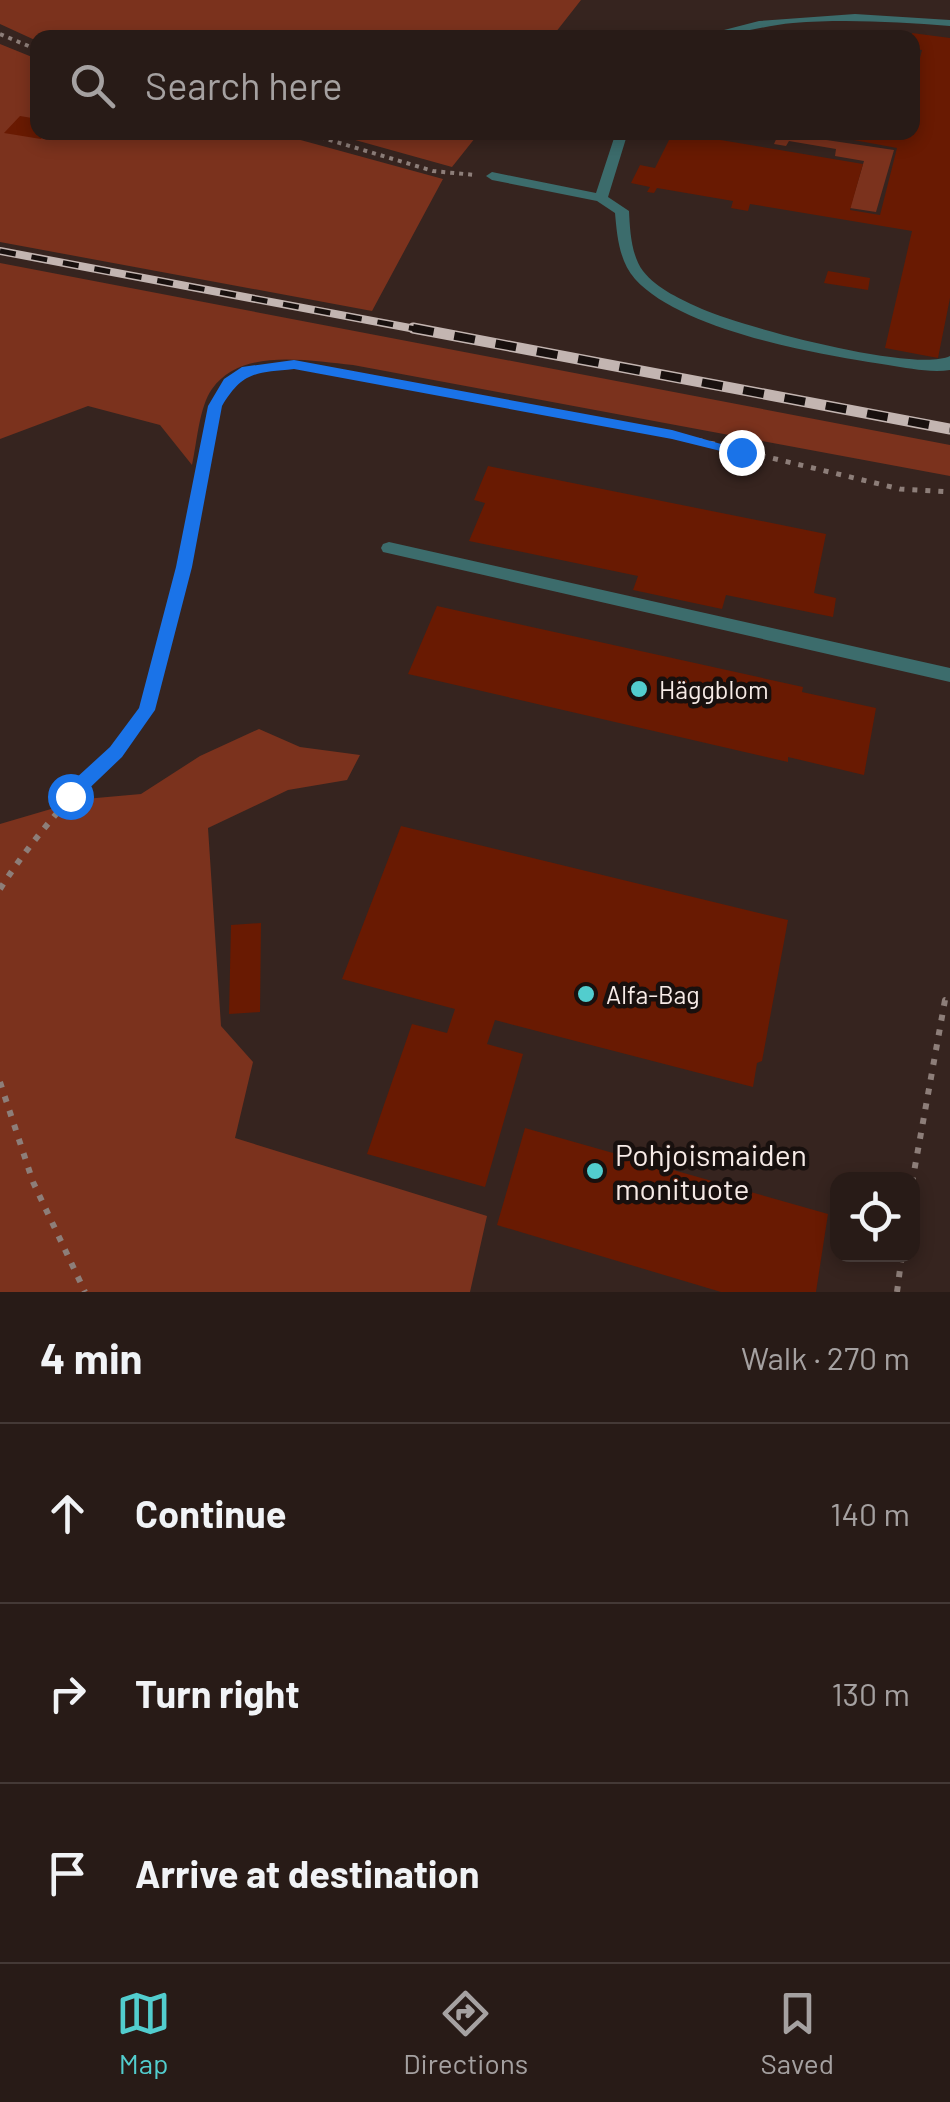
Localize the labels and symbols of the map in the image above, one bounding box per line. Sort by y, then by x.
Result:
route end [719,430,765,476]
place label: Häggblom [659,674,769,704]
marker: Häggblom [628,678,650,700]
route start [48,774,94,820]
place label: Alfa-Bag [606,979,700,1009]
marker: Alfa-Bag [575,983,597,1005]
place label: Pohjoismaiden monituote [615,1136,807,1206]
marker: Pohjoismaiden monituote [584,1160,606,1182]

